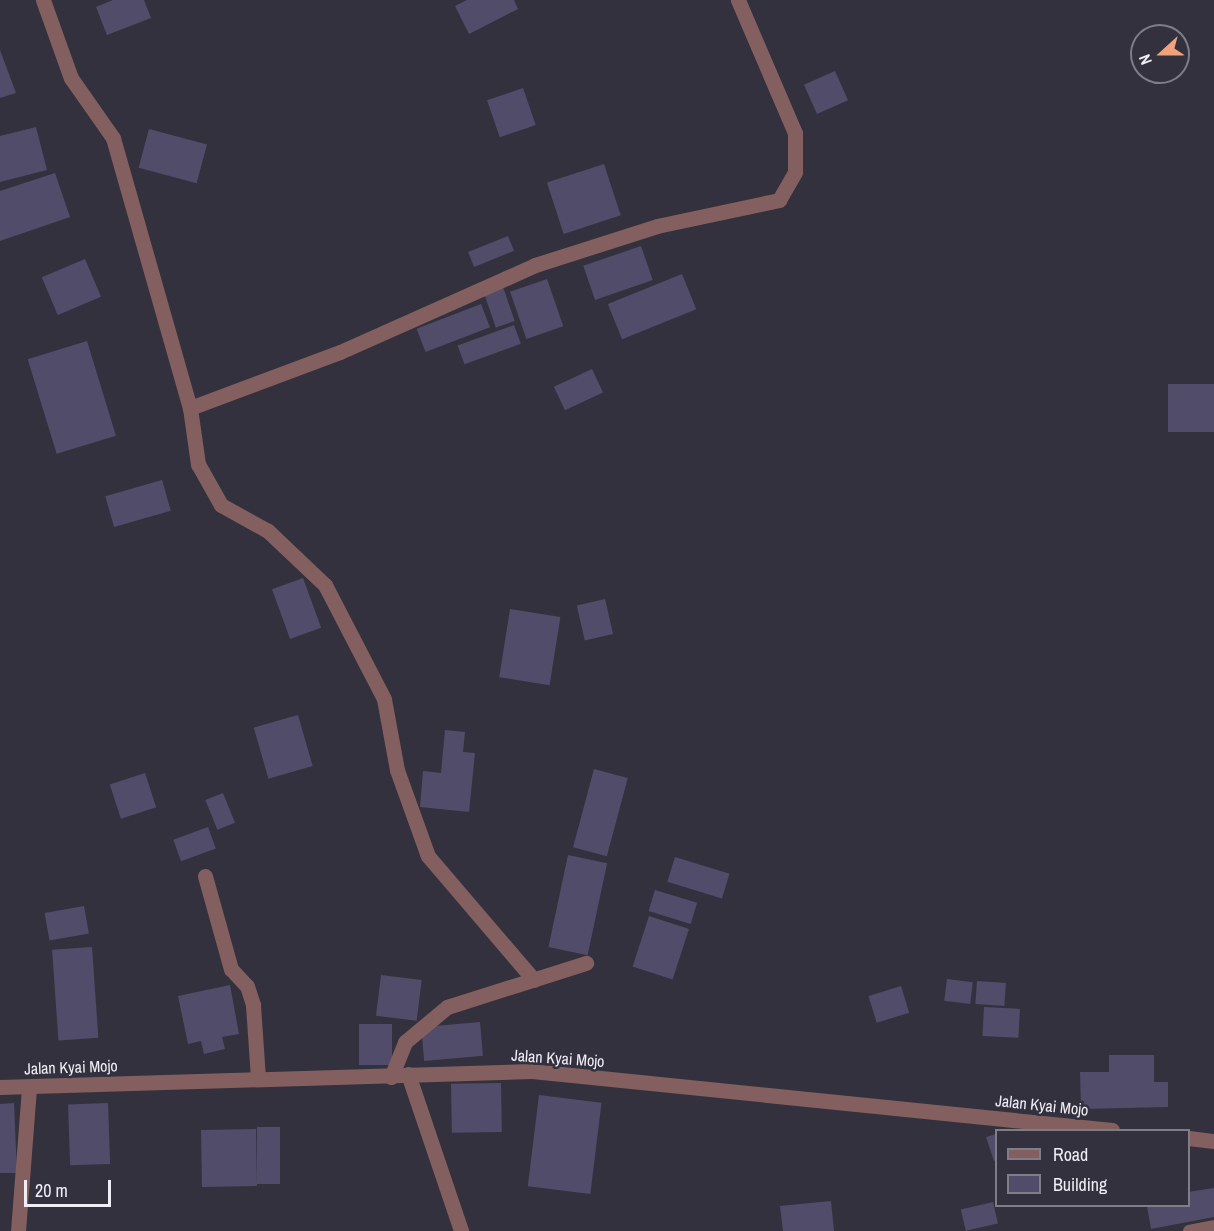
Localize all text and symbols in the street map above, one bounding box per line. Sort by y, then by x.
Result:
north arrow [1130,24,1190,84]
text: N [1133,51,1157,68]
street label: Jalan Kyai Mojo [511,1045,605,1071]
street label: Jalan Kyai Mojo [24,1056,118,1078]
street label: Jalan Kyai Mojo [995,1091,1089,1119]
legend [995,1129,1190,1207]
text: Road [1053,1142,1088,1167]
scale bar [27,1168,114,1206]
text: Building [1053,1172,1107,1197]
text: 20 m [35,1178,68,1203]

